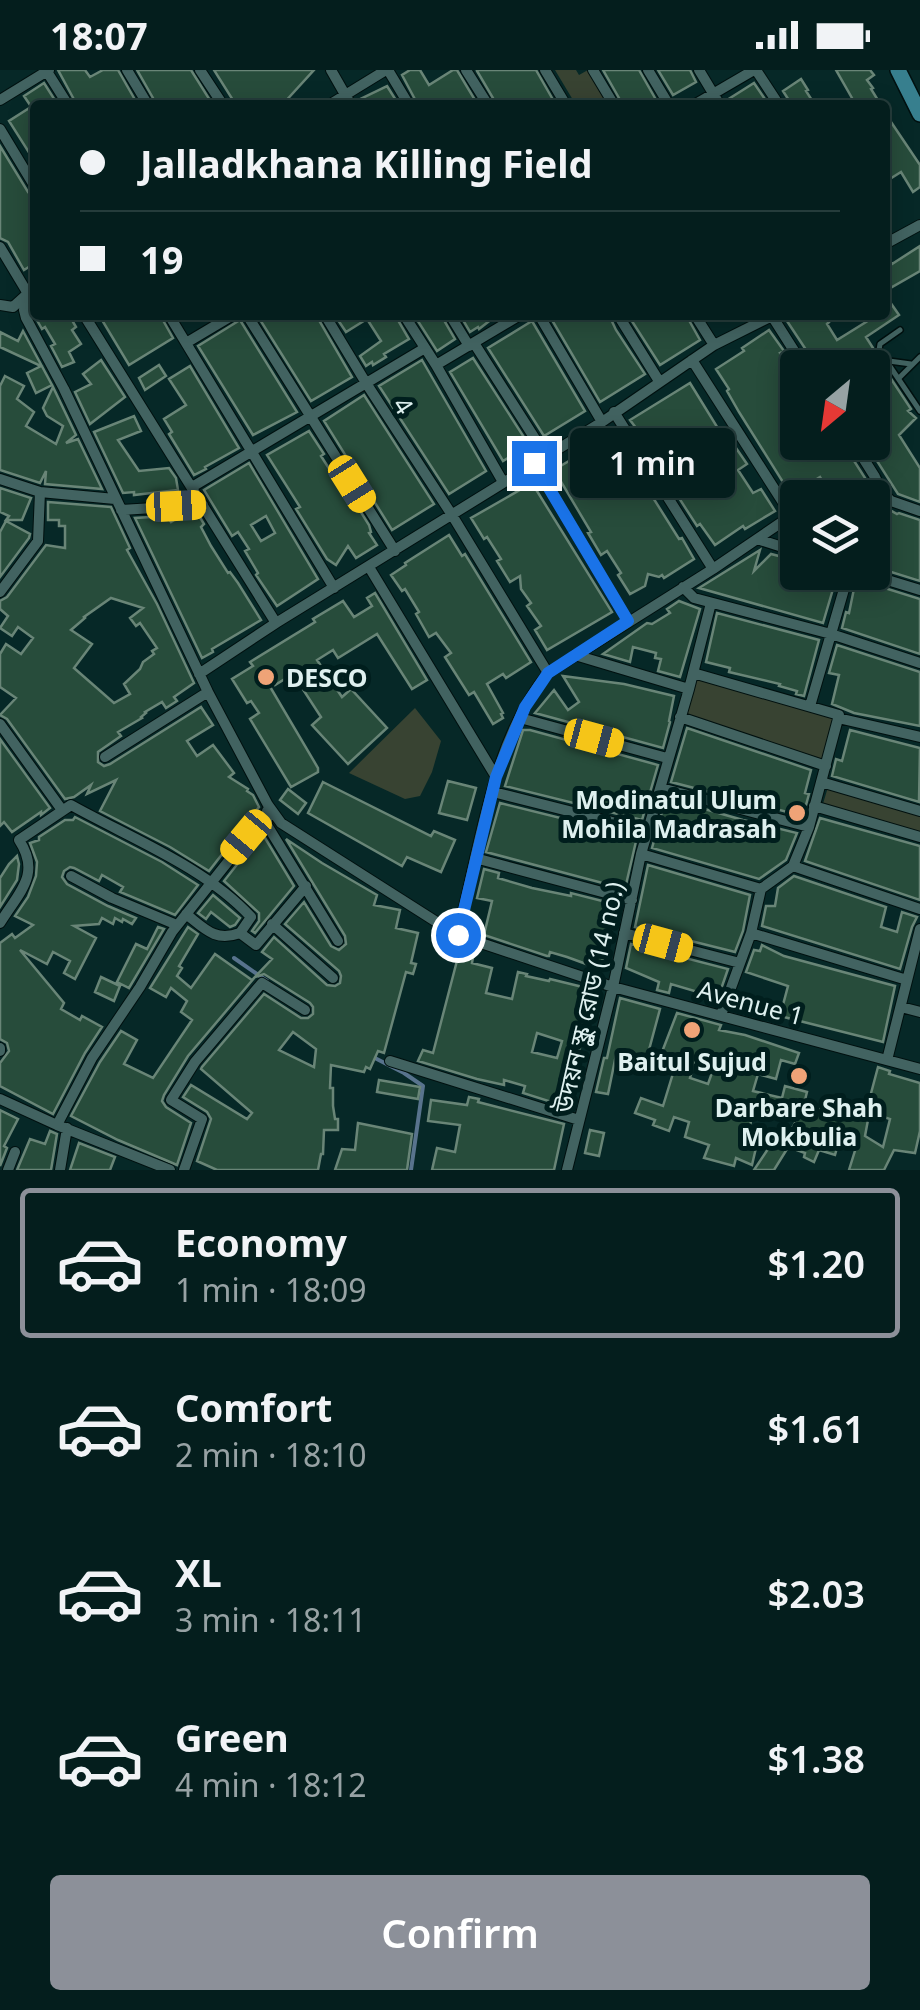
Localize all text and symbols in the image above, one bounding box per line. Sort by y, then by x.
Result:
text: 18:07 [50,9,148,61]
text: Jalladkhana Killing Field [140,137,593,189]
text: 19 [140,233,183,285]
north arrow [780,350,890,460]
map controls [780,350,890,590]
street label: 4 [386,390,422,420]
callout: 1 min [569,428,734,498]
route end [512,441,557,486]
text: 1 min [609,441,696,484]
car [323,451,381,517]
button: layers [780,480,890,590]
car [145,489,207,523]
place label: DESCO [286,660,367,694]
marker: DESCO [255,666,277,688]
car [561,716,627,760]
place label: Modinatul Ulum Mohila Madrasah [561,782,777,845]
marker: Modinatul Ulum Mohila Madrasah [786,802,808,824]
car [215,804,277,870]
street label: উদয়ন স্কুল রোড (14 no.) [545,878,631,1117]
route start [436,913,481,958]
car [630,921,696,965]
street label: Avenue 1 [694,972,808,1032]
marker: Baitul Sujud [681,1019,703,1041]
place label: Baitul Sujud [617,1044,767,1078]
marker: Darbare Shah Mokbulia [788,1065,810,1087]
place label: Darbare Shah Mokbulia [715,1090,883,1153]
text: Economy [175,1216,347,1268]
icon: car [55,1218,145,1308]
text: $1.20 [768,1237,865,1289]
text: 1 min · 18:09 [175,1268,367,1311]
text: Comfort [175,1381,332,1433]
icon: car [55,1383,145,1473]
text: $1.61 [768,1402,865,1454]
text: 2 min · 18:10 [175,1433,367,1476]
text: XL [175,1546,222,1598]
icon: car [55,1548,145,1638]
text: $2.03 [768,1567,865,1619]
text: 3 min · 18:11 [175,1598,367,1641]
text: Green [175,1711,289,1763]
icon: car [55,1713,145,1803]
text: $1.38 [768,1732,865,1784]
text: 4 min · 18:12 [175,1763,367,1806]
button: Confirm [50,1875,870,1990]

